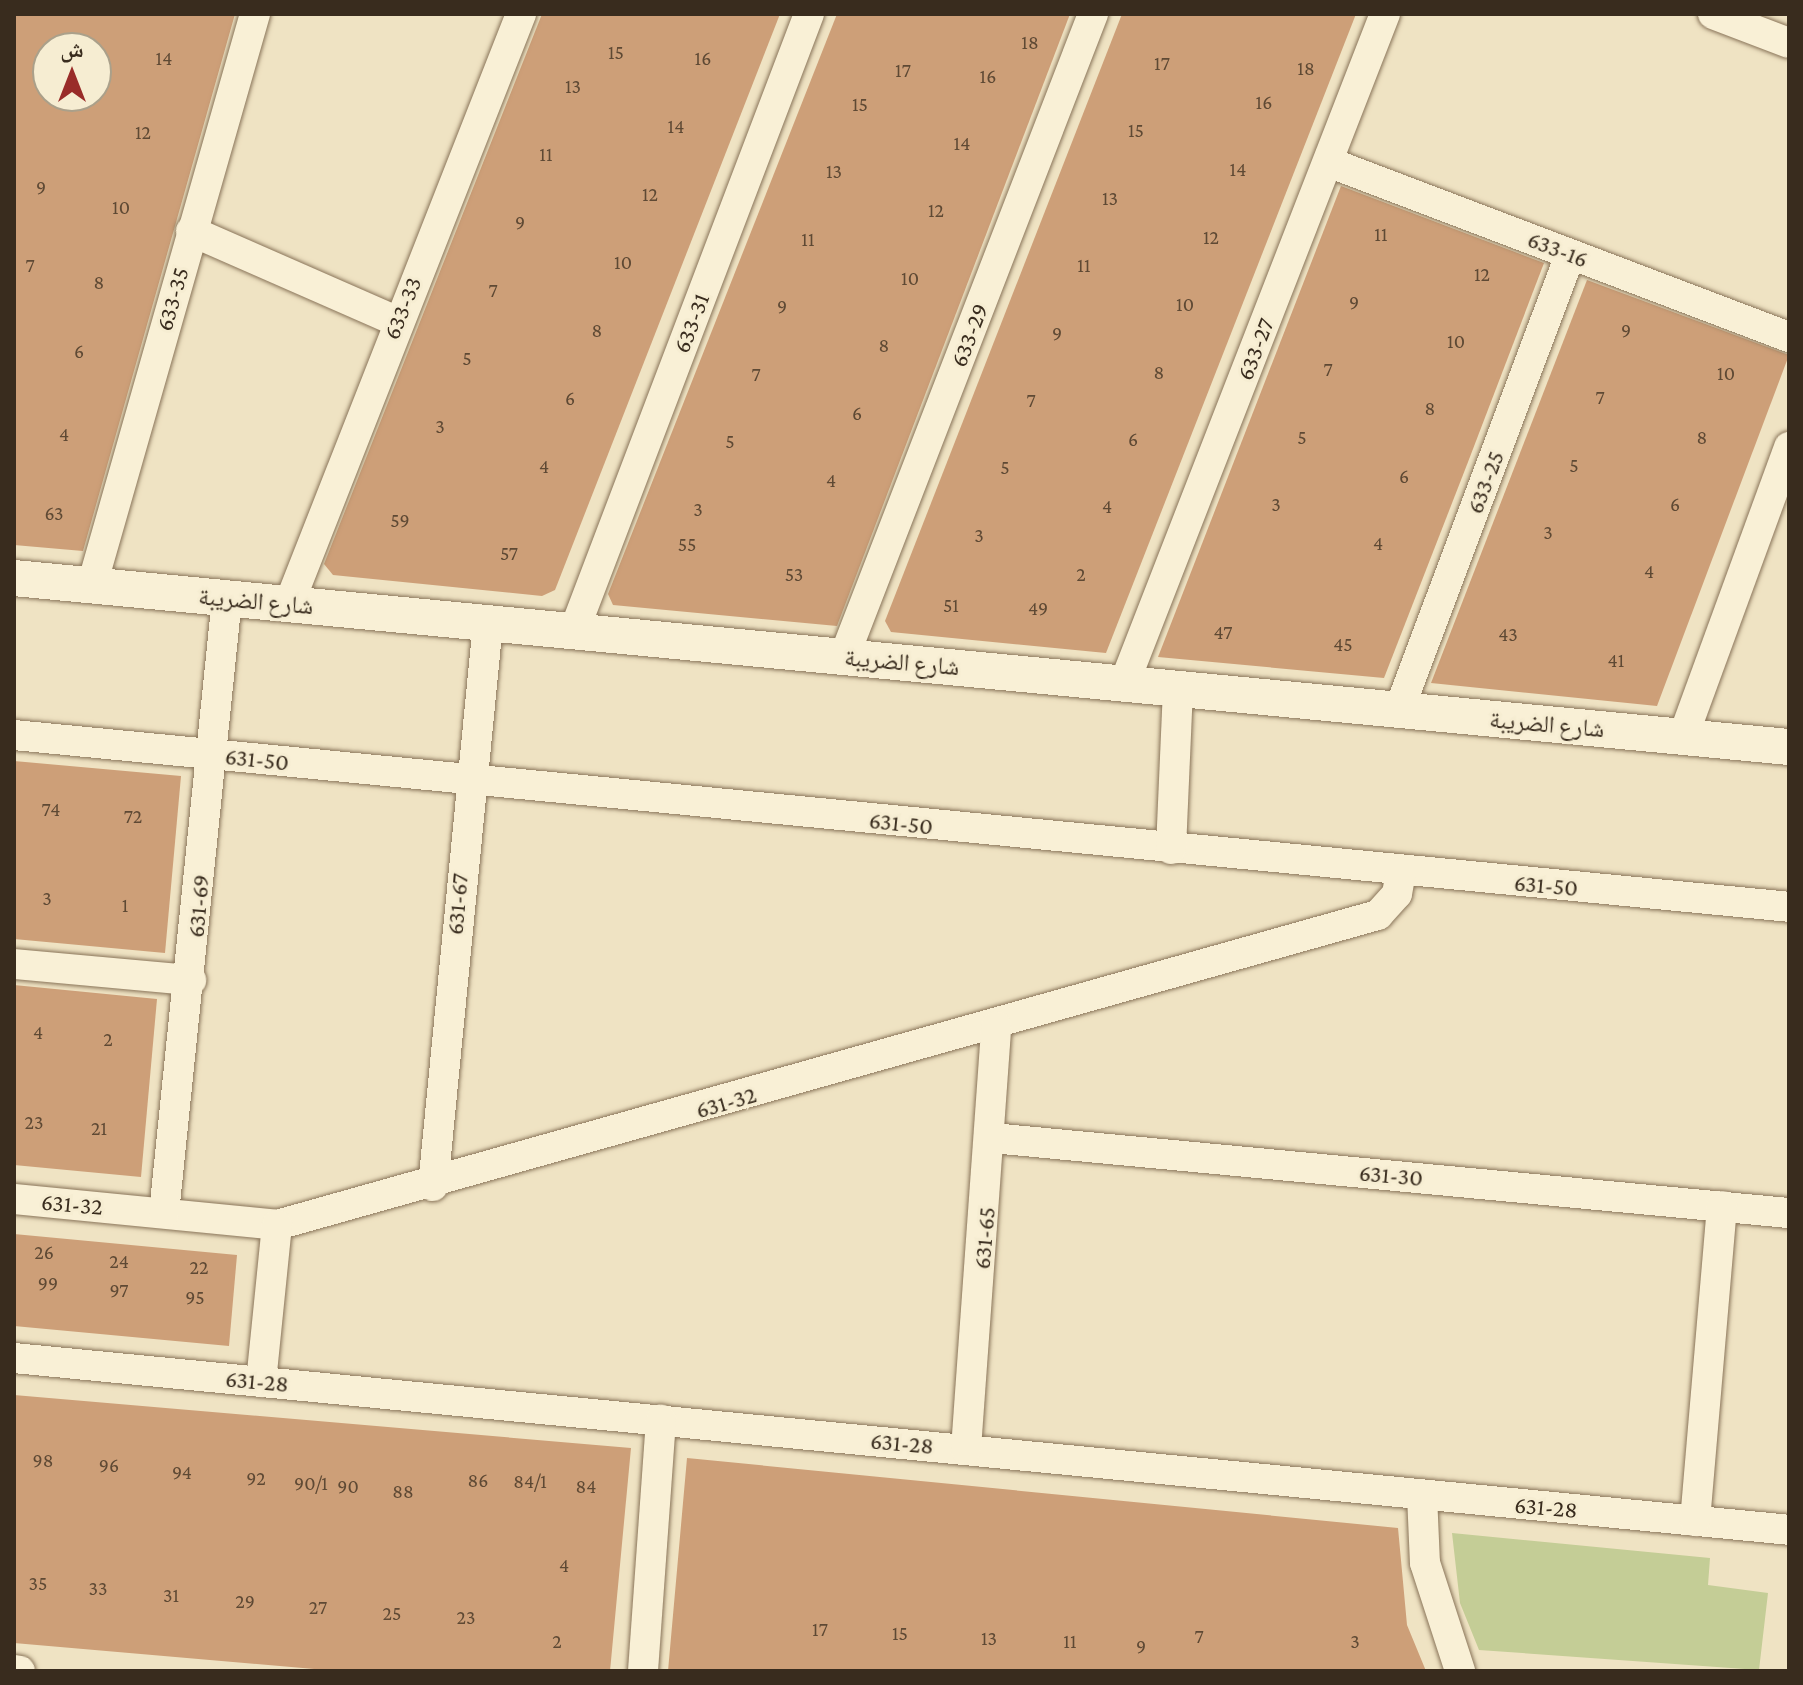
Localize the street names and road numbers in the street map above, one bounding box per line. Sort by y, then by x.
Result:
street label: 633-16 [1524,224,1592,274]
street label: 633-35 [149,264,195,334]
street label: 633-33 [376,272,428,344]
street label: 633-31 [666,289,716,357]
street label: 633-29 [944,299,994,371]
street label: 633-27 [1230,314,1280,384]
street label: 633-25 [1460,446,1510,518]
street label: شارع الضريبة [197,582,315,620]
street label: شارع الضريبة [843,643,961,681]
street label: شارع الضريبة [1488,705,1606,743]
street label: 631-50 [224,741,290,777]
street label: 631-50 [868,805,934,841]
street label: 631-50 [1513,868,1579,902]
street label: 631-67 [440,872,474,936]
street label: 631-69 [181,873,215,939]
street label: 631-32 [692,1080,760,1124]
street label: 631-30 [1358,1158,1424,1192]
street label: 631-32 [40,1187,104,1221]
street label: 631-65 [967,1206,1001,1270]
street label: 631-28 [224,1364,290,1398]
street label: 631-28 [869,1426,935,1460]
street label: 631-28 [1513,1490,1579,1524]

